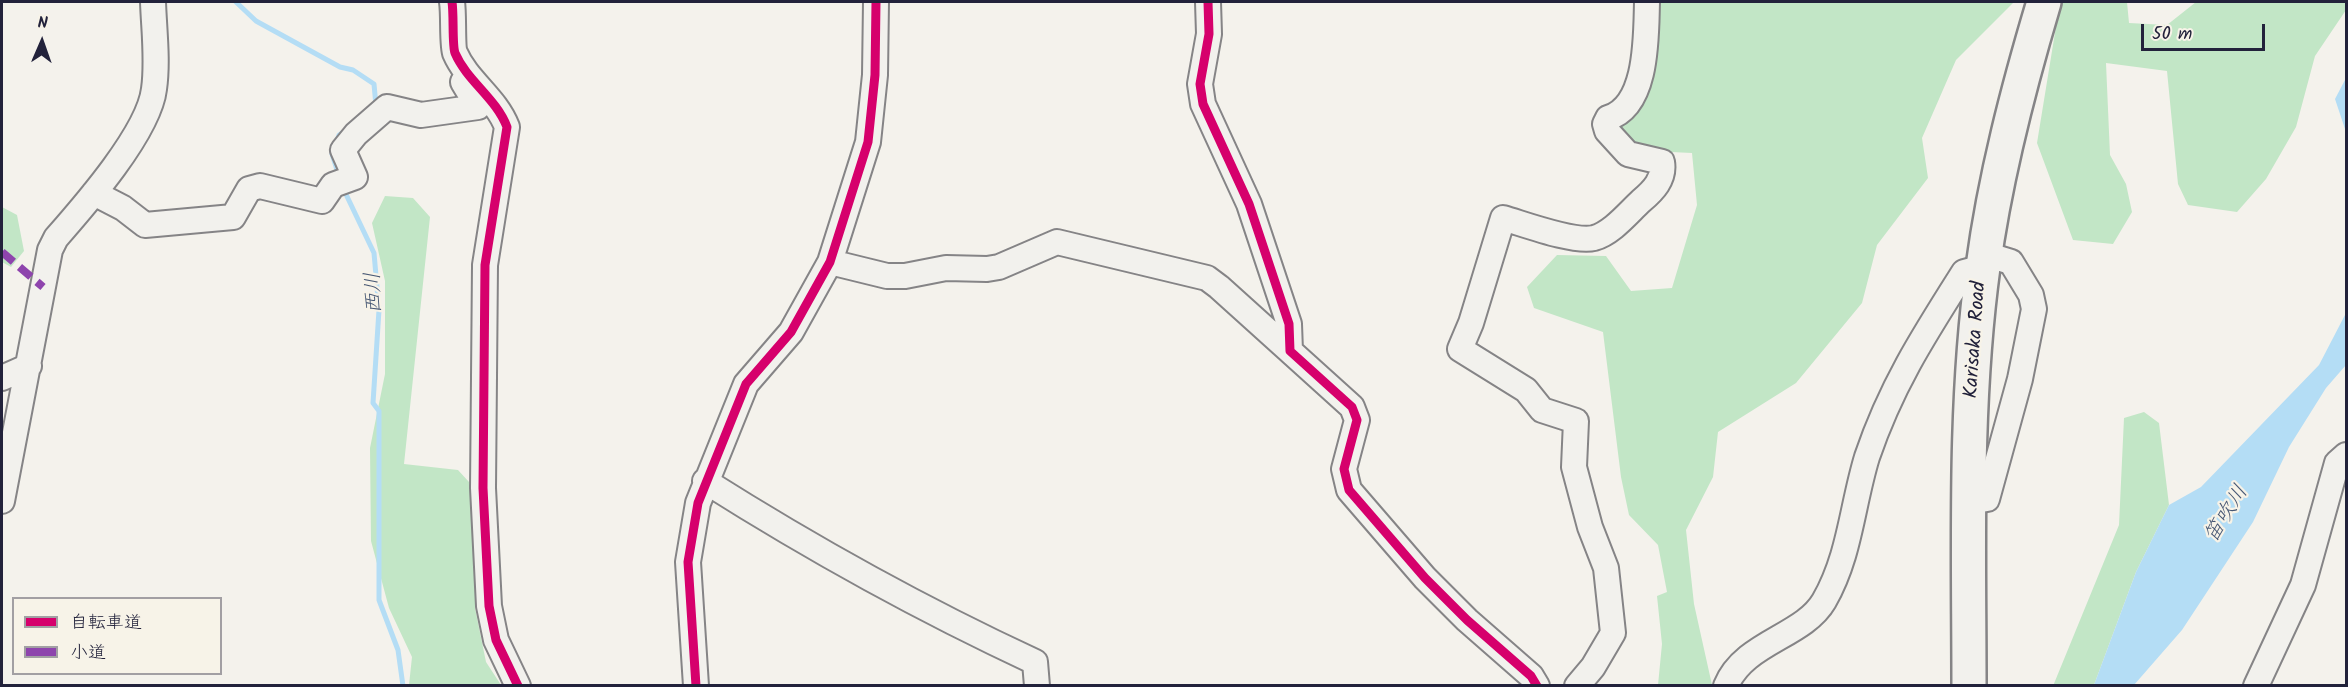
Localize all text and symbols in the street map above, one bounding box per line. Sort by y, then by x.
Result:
text: N [37,11,48,36]
north arrow [12,12,72,72]
scale bar [2144,12,2268,50]
text: 50 m [2152,20,2192,49]
water label: 西川 [362,271,390,315]
street label: Karisaka Road [1961,281,1993,399]
water label: 笛吹川 [2201,482,2255,548]
legend [12,597,222,675]
text: 自転車道 [70,609,142,638]
text: 小道 [70,639,106,668]

